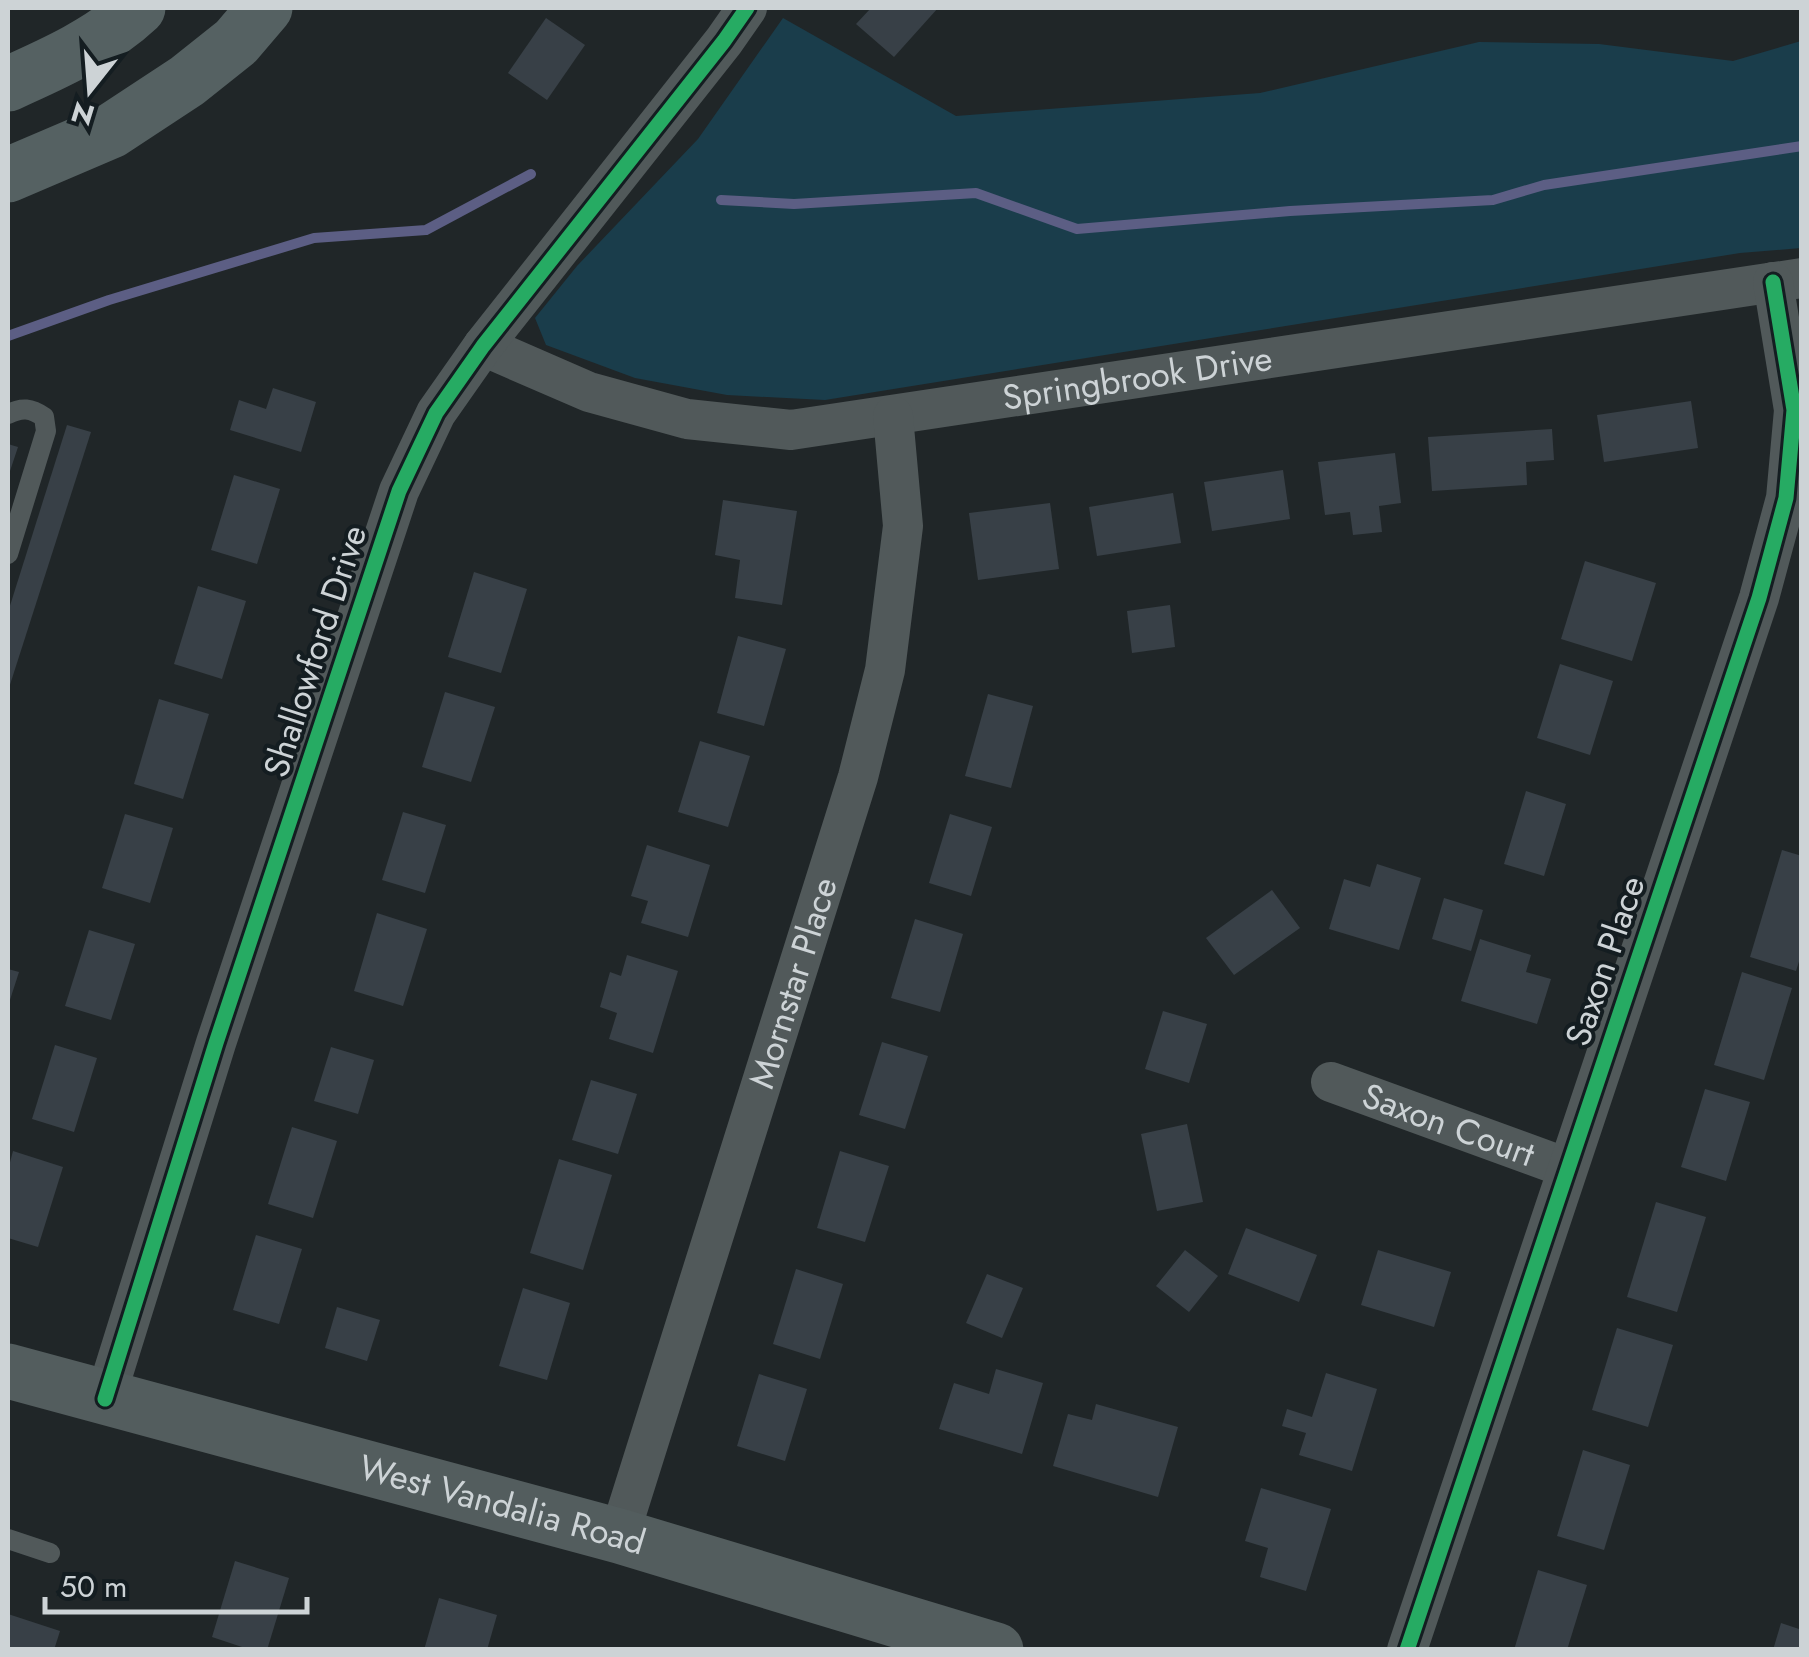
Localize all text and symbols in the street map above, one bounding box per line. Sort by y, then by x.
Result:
north arrow [40,40,140,140]
text: N [66,91,99,136]
street label: Springbrook Drive [999,333,1276,423]
street label: Shallowford Drive [251,519,379,783]
street label: Saxon Place [1553,869,1657,1053]
street label: Mornstar Place [737,871,850,1095]
street label: Saxon Court [1355,1070,1542,1179]
street label: West Vandalia Road [354,1442,652,1568]
scale bar [45,1552,308,1614]
text: 50 m [60,1565,127,1608]

